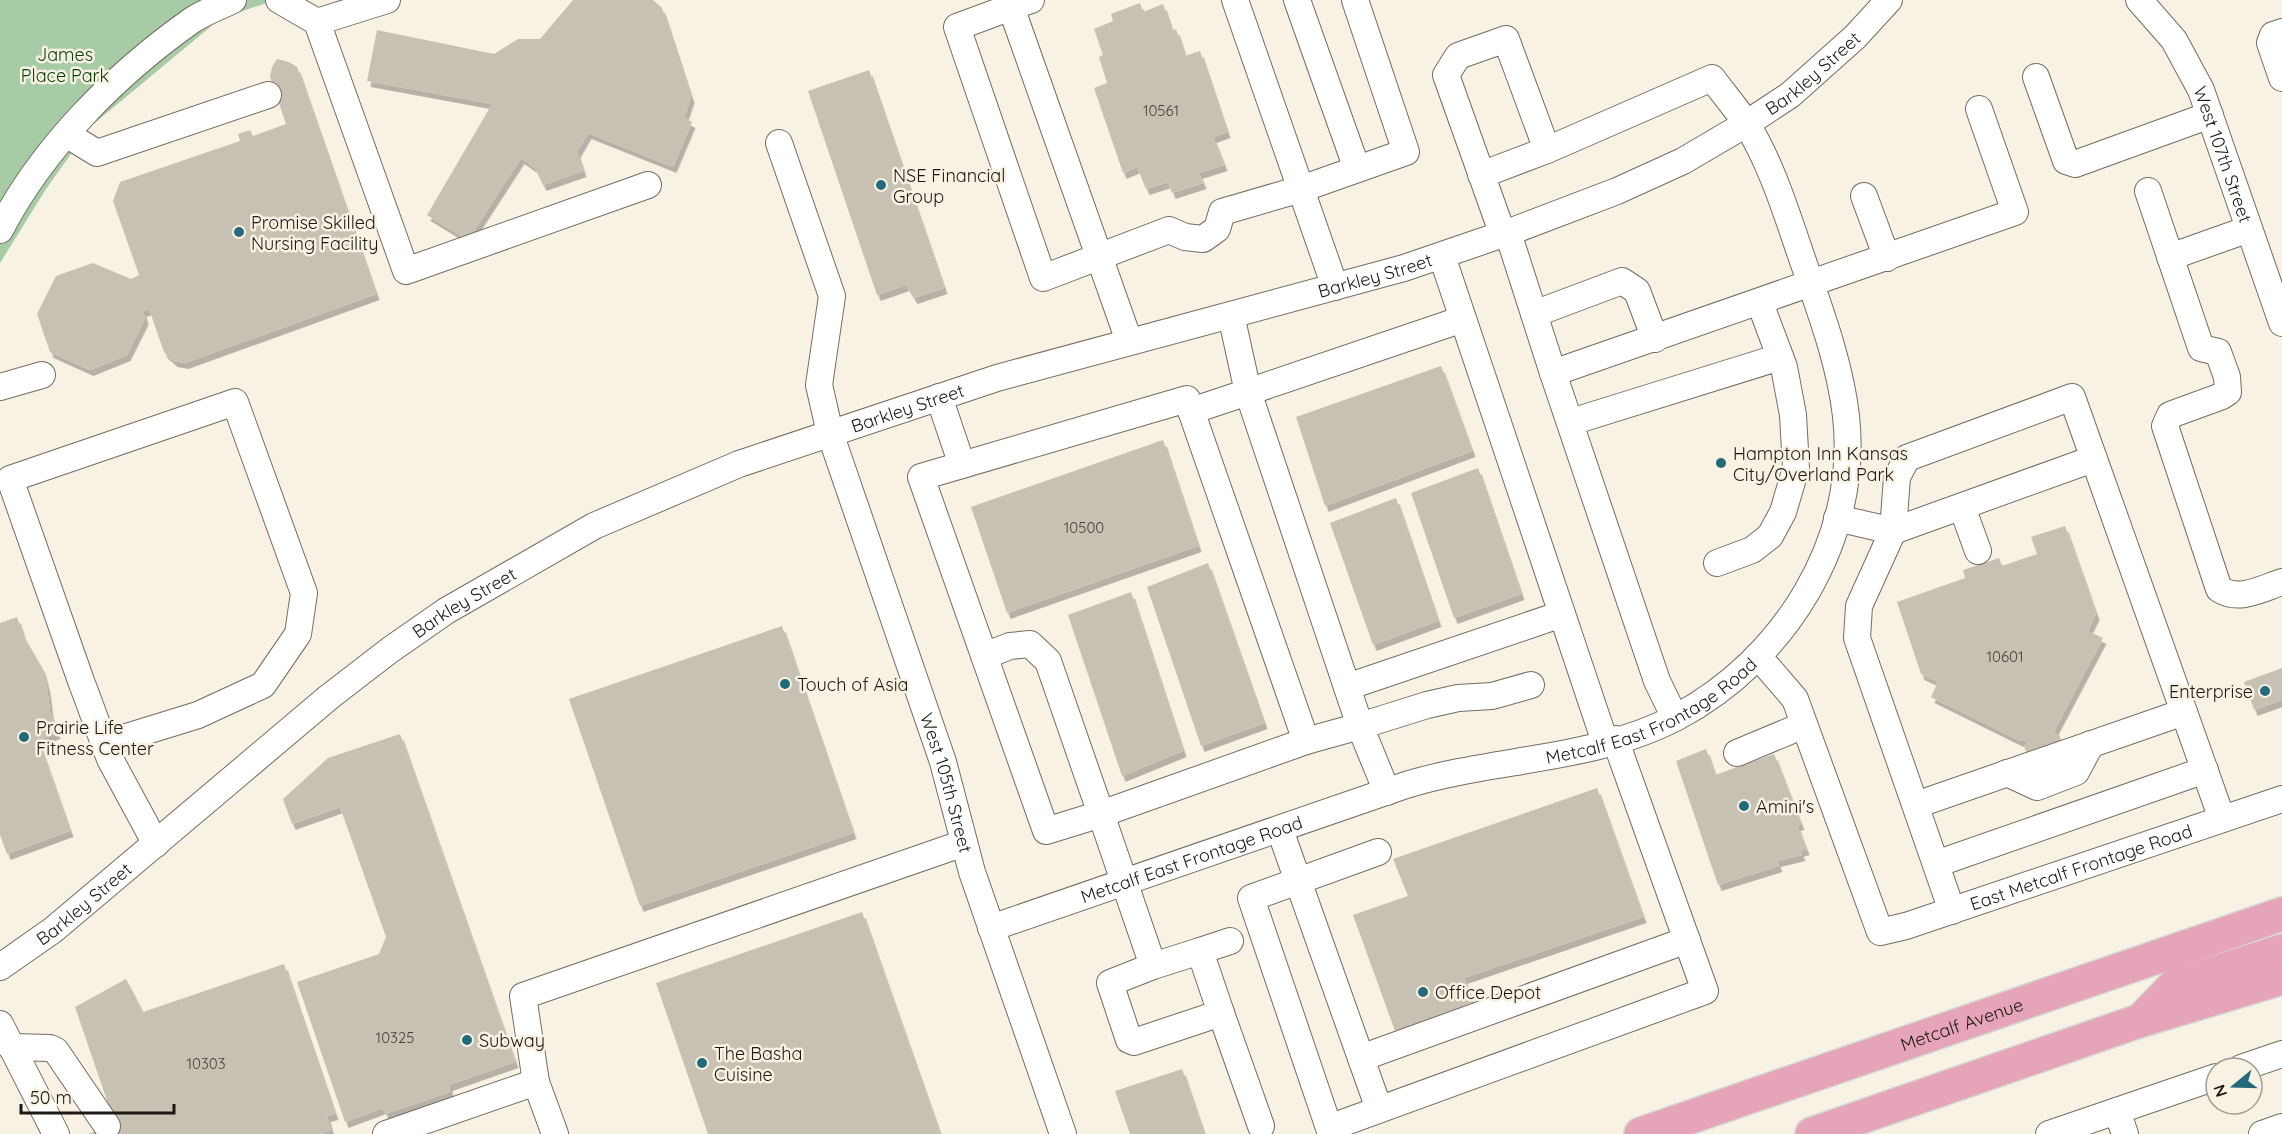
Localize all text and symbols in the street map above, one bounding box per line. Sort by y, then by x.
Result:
street label: Barkley Street [1761,27,1865,120]
park label: James Place Park [21,43,109,87]
street label: West 107th Street [2189,83,2258,226]
house number: 10561 [1143,101,1179,120]
place label: NSE Financial Group [893,164,1005,208]
marker: NSE Financial Group [874,178,888,192]
place label: Promise Skilled Nursing Facility [251,211,378,255]
marker: Promise Skilled Nursing Facility [232,225,246,239]
street label: Barkley Street [1315,248,1435,302]
street label: Barkley Street [848,378,967,437]
place label: Hampton Inn Kansas City/Overland Park [1733,442,1908,486]
marker: Hampton Inn Kansas City/Overland Park [1714,456,1728,470]
house number: 10500 [1064,518,1104,537]
street label: Barkley Street [408,562,520,643]
house number: 10601 [1986,647,2024,666]
street label: Metcalf East Frontage Road [1544,652,1761,768]
place label: Touch of Asia [797,673,908,696]
marker: Touch of Asia [778,677,792,691]
place label: Enterprise [2169,680,2253,703]
marker: Enterprise [2258,684,2272,698]
street label: West 105th Street [915,710,978,855]
place label: Prairie Life Fitness Center [36,716,154,760]
marker: Prairie Life Fitness Center [17,730,31,744]
place label: Amini's [1756,795,1814,818]
marker: Amini's [1737,799,1751,813]
street label: Metcalf East Frontage Road [1078,810,1305,908]
street label: East Metcalf Frontage Road [1967,819,2195,915]
street label: Barkley Street [31,857,136,950]
place label: Office Depot [1435,981,1541,1004]
marker: Office Depot [1416,985,1430,999]
street label: Metcalf Avenue [1897,992,2026,1056]
house number: 10325 [376,1028,414,1047]
place label: Subway [479,1029,545,1052]
marker: Subway [460,1033,474,1047]
place label: The Basha Cuisine [714,1042,802,1086]
house number: 10303 [186,1054,226,1073]
marker: The Basha Cuisine [695,1056,709,1070]
north arrow [2204,1056,2264,1116]
scale bar [21,1077,174,1115]
text: N [2208,1082,2231,1100]
text: 50 m [30,1086,72,1109]

